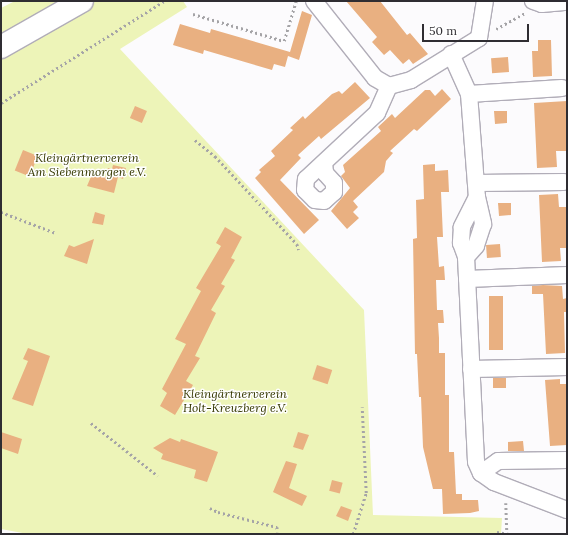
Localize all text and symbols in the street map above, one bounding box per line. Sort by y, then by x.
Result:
scale bar [424,16,531,42]
text: 50 m [429,23,457,38]
park label: Kleingärtnerverein Am Siebenmorgen e.V. [28,151,146,179]
park label: Kleingärtnerverein Holt-Kreuzberg e.V. [183,387,287,415]

